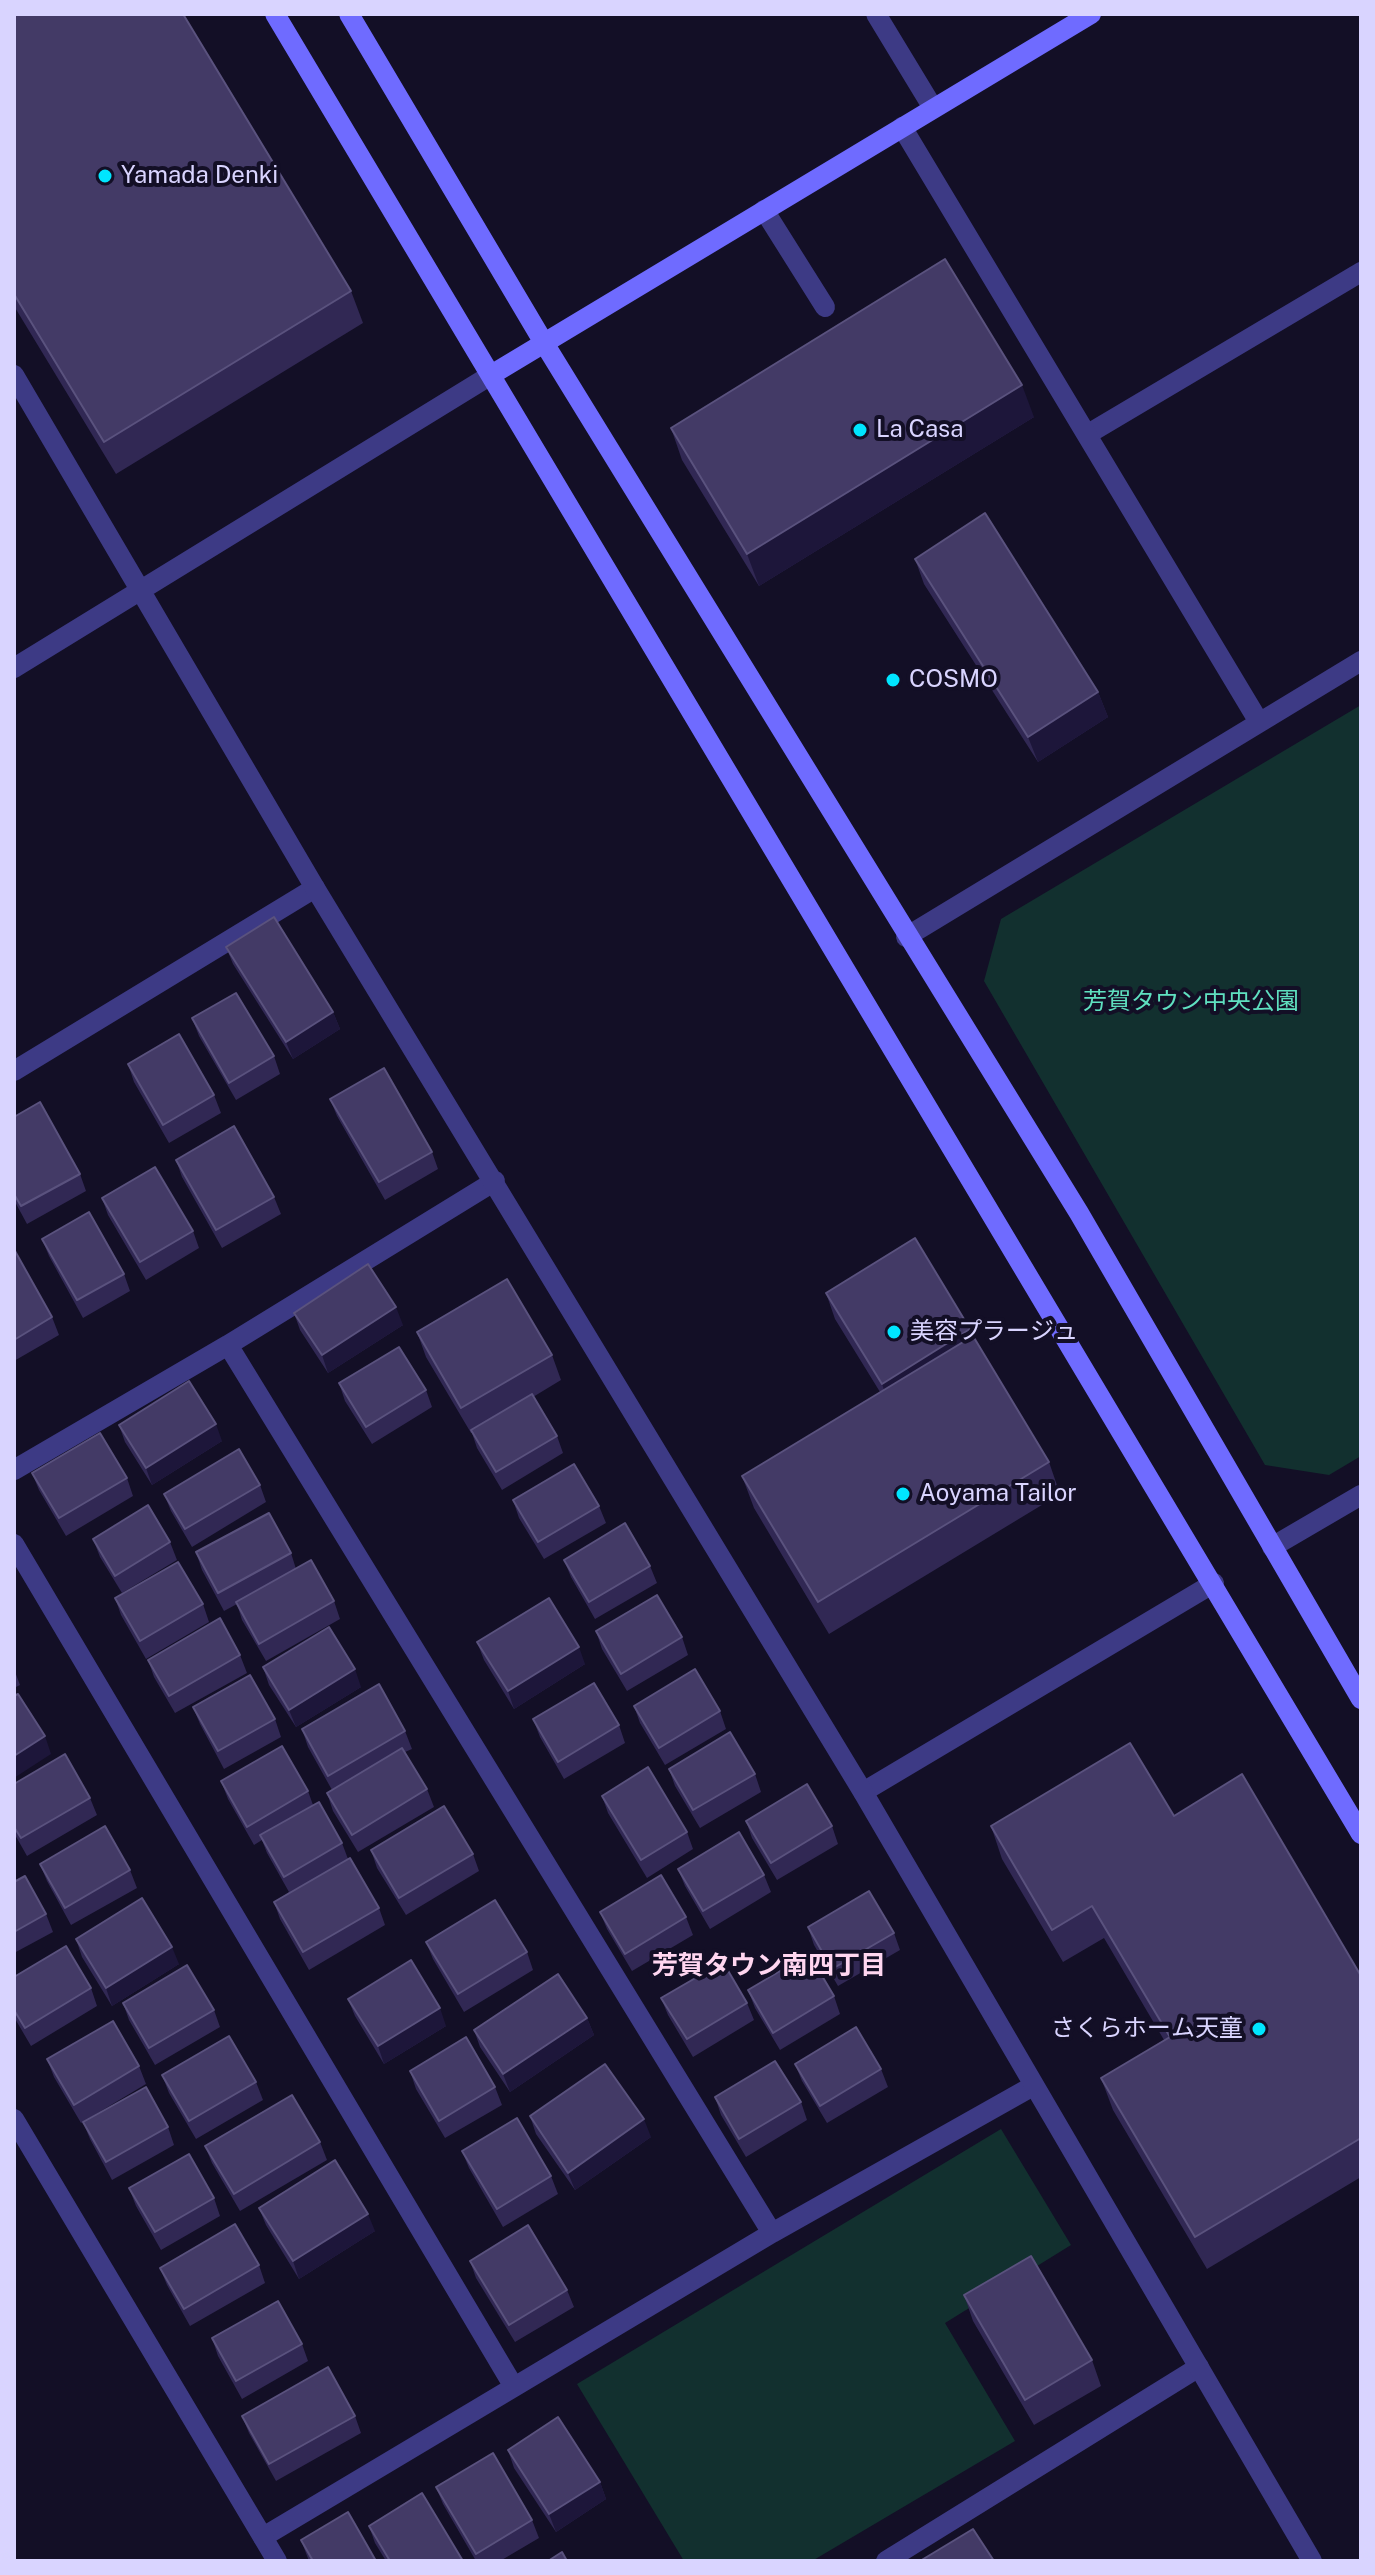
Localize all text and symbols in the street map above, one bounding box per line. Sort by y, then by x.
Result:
place label: Yamada Denki [121,162,278,190]
marker: Yamada Denki [96,167,114,185]
place label: La Casa [876,416,964,444]
marker: La Casa [851,421,869,439]
place label: COSMO [909,666,998,694]
marker: COSMO [884,671,902,689]
park label: 芳賀タウン中央公園 [1083,988,1299,1016]
place label: 美容プラージュ [910,1318,1078,1346]
marker: 美容プラージュ [885,1323,903,1341]
place label: Aoyama Tailor [919,1480,1077,1508]
marker: Aoyama Tailor [894,1485,912,1503]
district label: 芳賀タウン南四丁目 [652,1950,886,1982]
place label: さくらホーム天童 [1051,2015,1243,2043]
marker: さくらホーム天童 [1250,2020,1268,2038]

